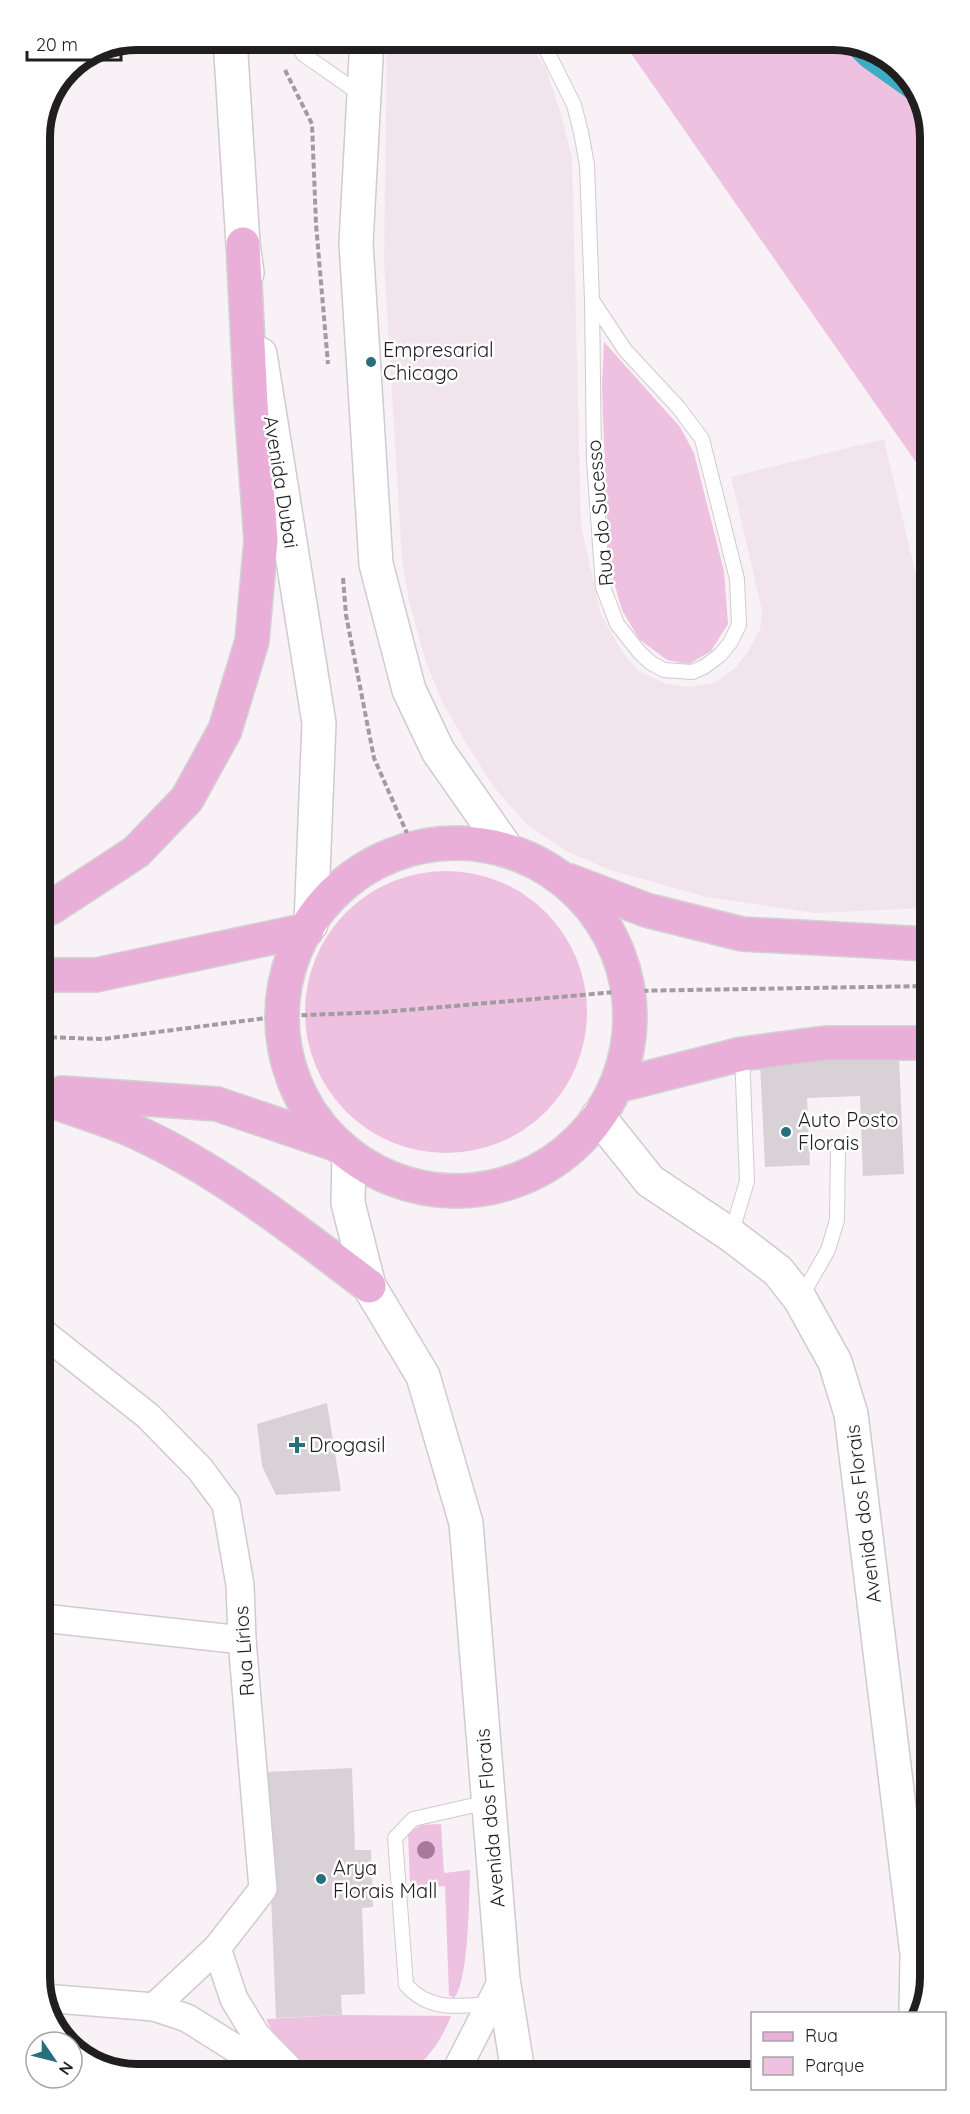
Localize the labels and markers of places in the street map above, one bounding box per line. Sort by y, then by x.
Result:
place label: Empresarial Chicago [383,337,494,385]
marker: Empresarial Chicago [364,355,378,369]
place label: Auto Posto Florais [798,1107,898,1155]
marker: Auto Posto Florais [779,1125,793,1139]
place label: Drogasil [309,1432,385,1457]
marker: Drogasil [290,1438,304,1452]
place label: Arya Florais Mall [333,1855,437,1903]
marker: Arya Florais Mall [314,1872,328,1886]

